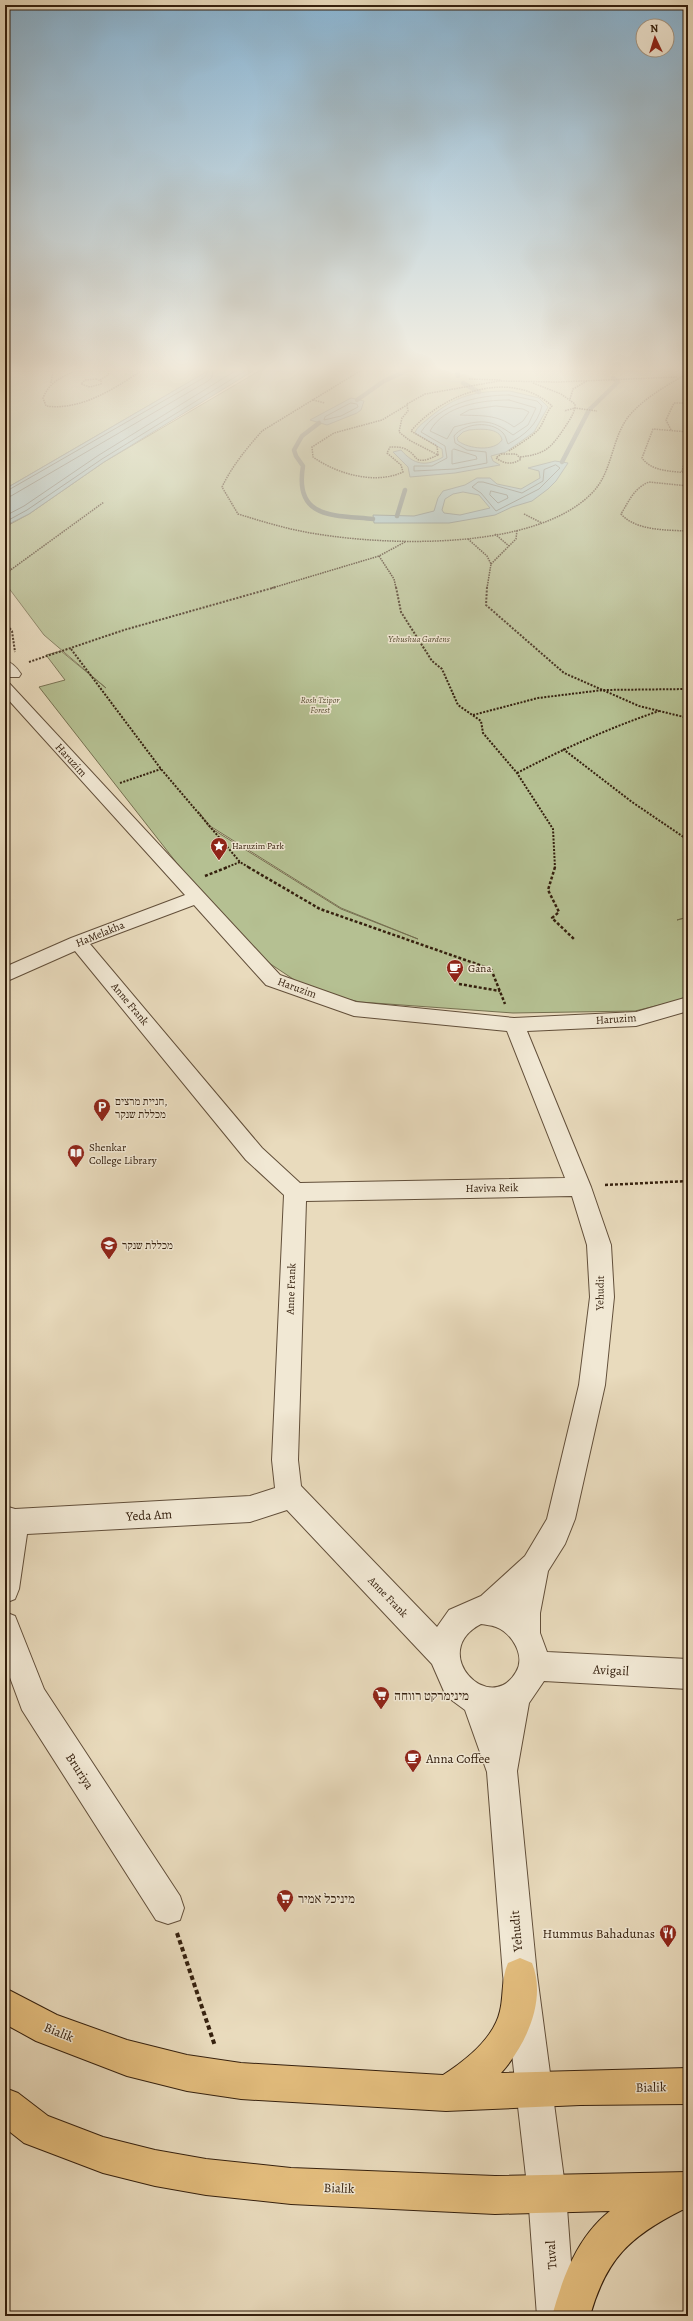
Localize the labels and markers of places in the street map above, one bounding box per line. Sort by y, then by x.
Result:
place icon: Haruzim Park [209,836,229,861]
place label: Haruzim Park [232,840,284,852]
cafe icon: Gana [445,958,465,983]
place label: Gana [468,961,492,976]
place label: חניית מרצים, מכללת שנקר [115,1094,168,1122]
parking icon: חניית מרצים, מכללת שנקר [92,1097,112,1122]
place label: Shenkar College Library [89,1140,157,1168]
library icon: Shenkar College Library [66,1143,86,1168]
school or university icon: מכללת שנקר [99,1235,119,1260]
place label: מכללת שנקר [122,1238,173,1253]
supermarket icon: מינימרקט רווחה [371,1685,391,1710]
place label: מינימרקט רווחה [394,1687,469,1704]
cafe icon: Anna Coffee [403,1748,423,1773]
place label: Anna Coffee [425,1750,490,1767]
supermarket icon: מיניכל אמיר [275,1888,295,1913]
place label: מיניכל אמיר [298,1890,355,1907]
restaurant icon: Hummus Bahadunas [658,1923,678,1948]
place label: Hummus Bahadunas [542,1925,655,1942]

